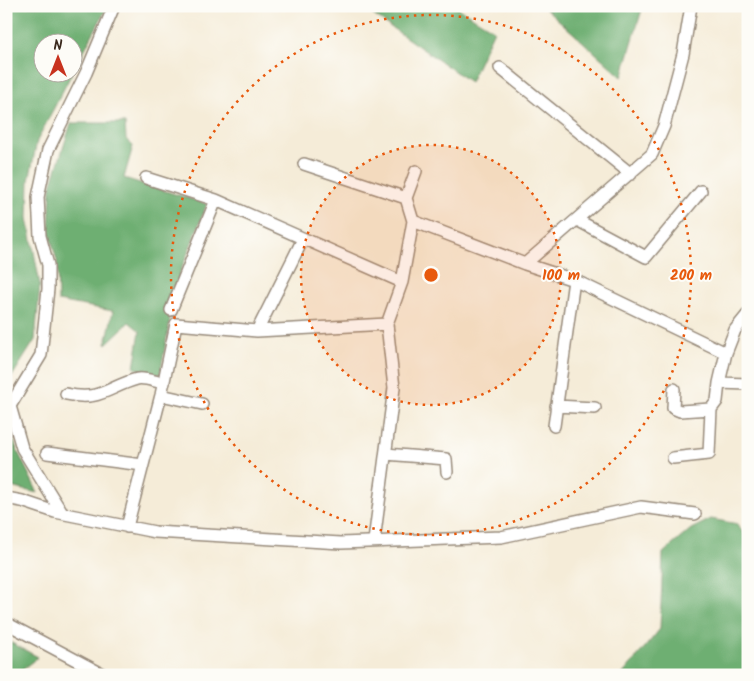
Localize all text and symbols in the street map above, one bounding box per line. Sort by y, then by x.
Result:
north arrow [32,32,82,82]
text: N [54,35,63,57]
text: 100 m [542,264,580,288]
text: 200 m [670,264,712,288]
centre of rings [422,266,440,284]

